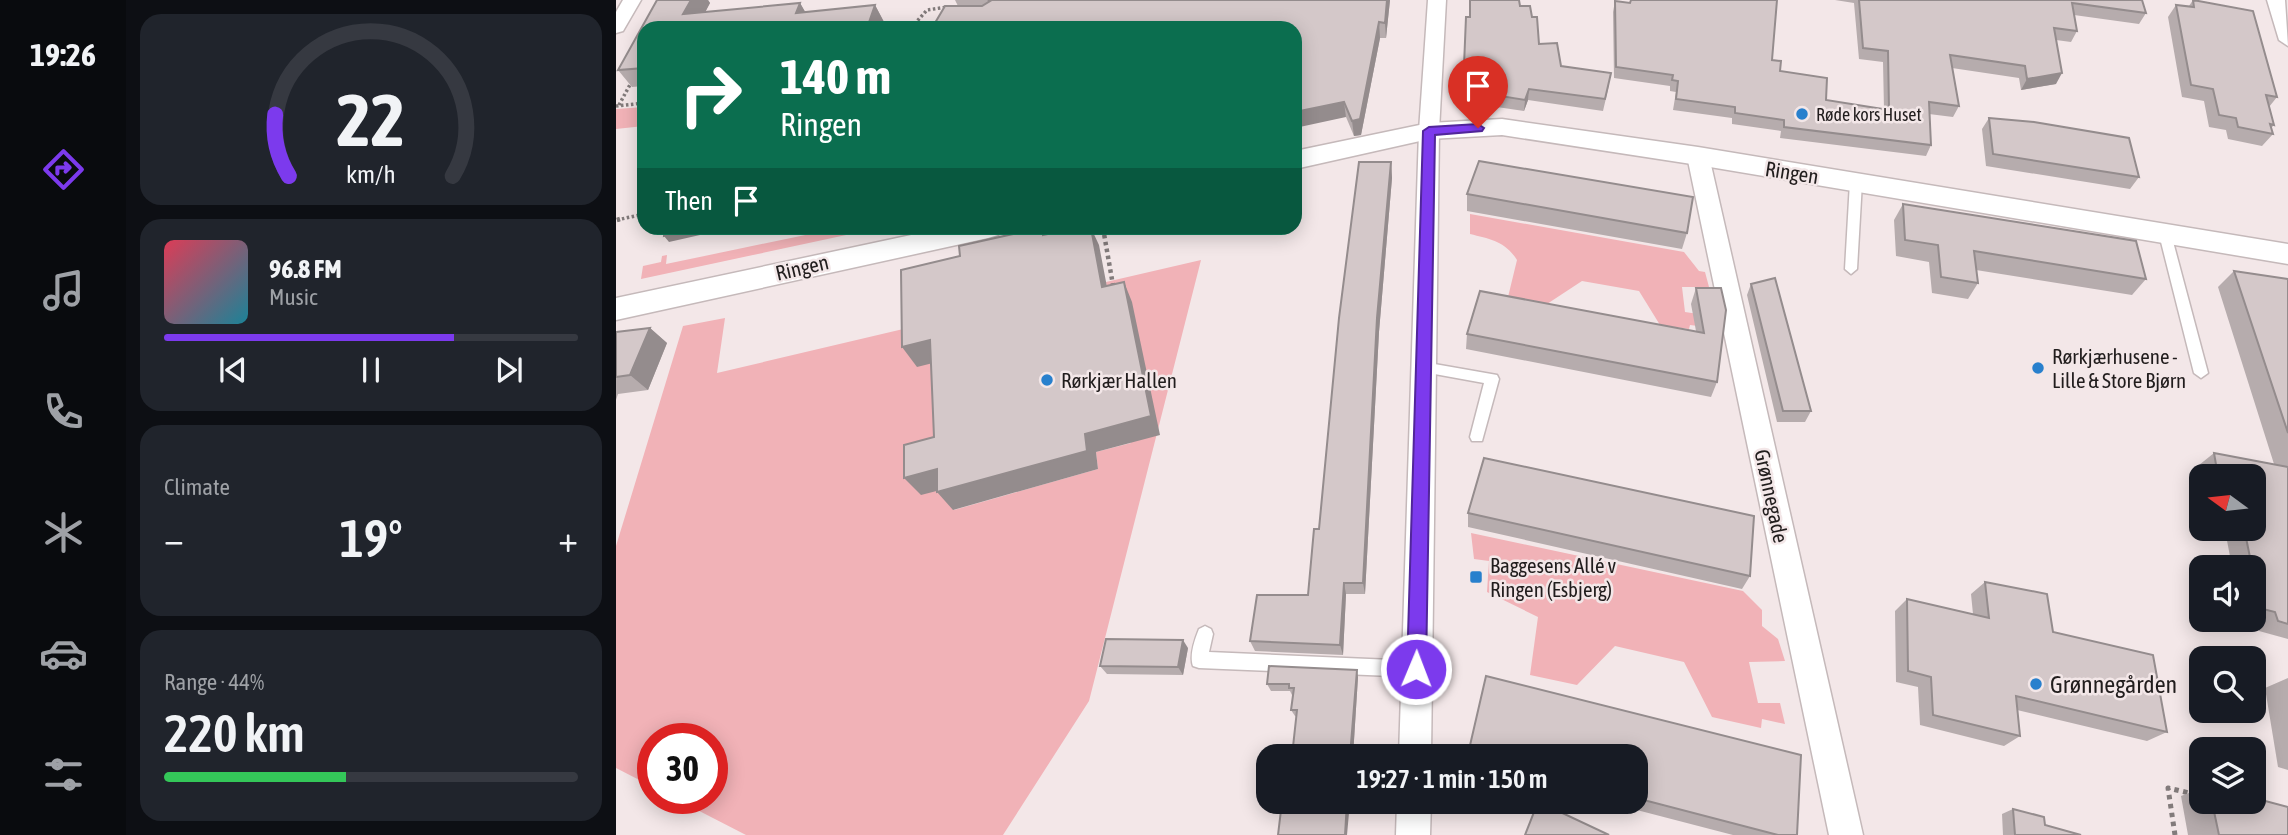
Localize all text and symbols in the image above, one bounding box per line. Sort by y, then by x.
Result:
text: 19:26 [30,36,96,73]
text: 140 m [780,48,891,104]
icon: right [665,49,756,140]
pin [1448,56,1508,128]
icon: arrive [1459,67,1497,105]
text: 22 [337,78,405,161]
place label: Røde kors Huset [1816,104,1922,125]
text: Ringen [780,106,862,143]
marker: Røde kors Huset [1794,106,1810,122]
icon: directions [39,145,88,194]
street label: Ringen [1764,156,1820,188]
text: km/h [346,159,396,187]
icon: arrive [727,182,765,220]
text: Then [665,186,713,216]
street label: Ringen [773,249,831,285]
text: 96.8 FM [269,254,342,284]
icon: music [39,266,88,315]
text: Music [269,284,317,310]
place label: Rørkjærhusene - Lille & Store Bjørn [2052,344,2186,392]
icon: previous [214,351,252,389]
icon: pause [352,351,390,389]
icon: next [490,351,528,389]
marker: Rørkjærhusene - Lille & Store Bjørn [2030,360,2046,376]
place label: Rørkjær Hallen [1061,368,1177,392]
marker: Rørkjær Hallen [1039,372,1055,388]
icon: phone [39,387,88,436]
street label: Grønnegade [1750,447,1794,545]
north arrow [2189,464,2266,541]
map controls [2189,464,2266,814]
text: Climate [164,474,230,500]
icon: climate [39,508,88,557]
text: 19° [339,508,403,568]
text: − [164,517,184,560]
text: + [558,517,578,560]
place label: Baggesens Allé v Ringen (Esbjerg) [1490,553,1617,601]
button: sound [2189,555,2266,632]
marker: Baggesens Allé v Ringen (Esbjerg) [1468,569,1484,585]
icon: car [39,629,88,678]
position arrow [1379,632,1453,706]
button: search [2189,646,2266,723]
text: Range · 44% [164,669,264,695]
place label: Grønnegården [2050,671,2177,698]
marker: Grønnegården [2028,676,2044,692]
text: 220 km [164,703,305,763]
speed limit sign: 30 [637,723,728,814]
button: layers [2189,737,2266,814]
icon: filters [39,750,88,799]
text: 19:27 · 1 min · 150 m [1357,764,1547,794]

